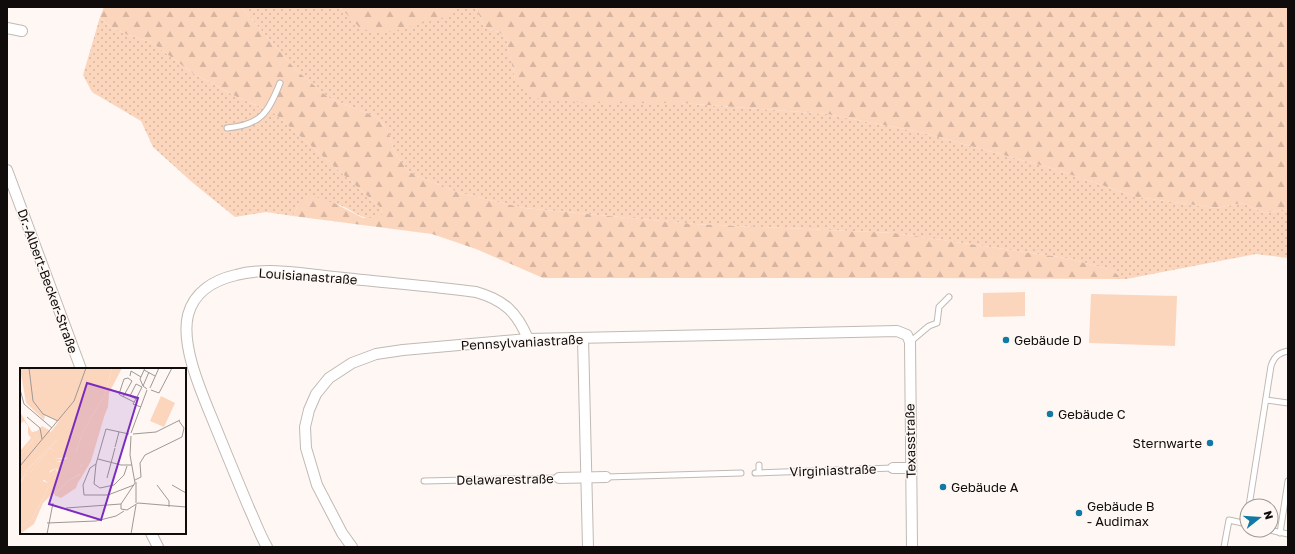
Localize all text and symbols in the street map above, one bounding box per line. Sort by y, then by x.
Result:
street label: Dr.-Albert-Becker-Straße [14,207,82,355]
street label: Louisianastraße [258,265,358,287]
street label: Pennsylvaniastraße [460,331,584,353]
place label: Gebäude D [1014,332,1082,348]
marker: Gebäude D [1001,335,1011,345]
inset map [20,368,186,534]
street label: Texasstraße [901,403,919,479]
place label: Gebäude C [1058,406,1126,422]
marker: Gebäude C [1045,409,1055,419]
place label: Sternwarte [1133,435,1202,451]
marker: Sternwarte [1205,438,1215,448]
street label: Virginiastraße [789,460,877,480]
street label: Delawarestraße [456,470,554,488]
place label: Gebäude A [951,479,1019,495]
marker: Gebäude A [938,482,948,492]
place label: Gebäude B - Audimax [1087,498,1155,529]
north arrow [1239,498,1279,538]
marker: Gebäude B - Audimax [1074,508,1084,518]
text: N [1262,509,1276,521]

